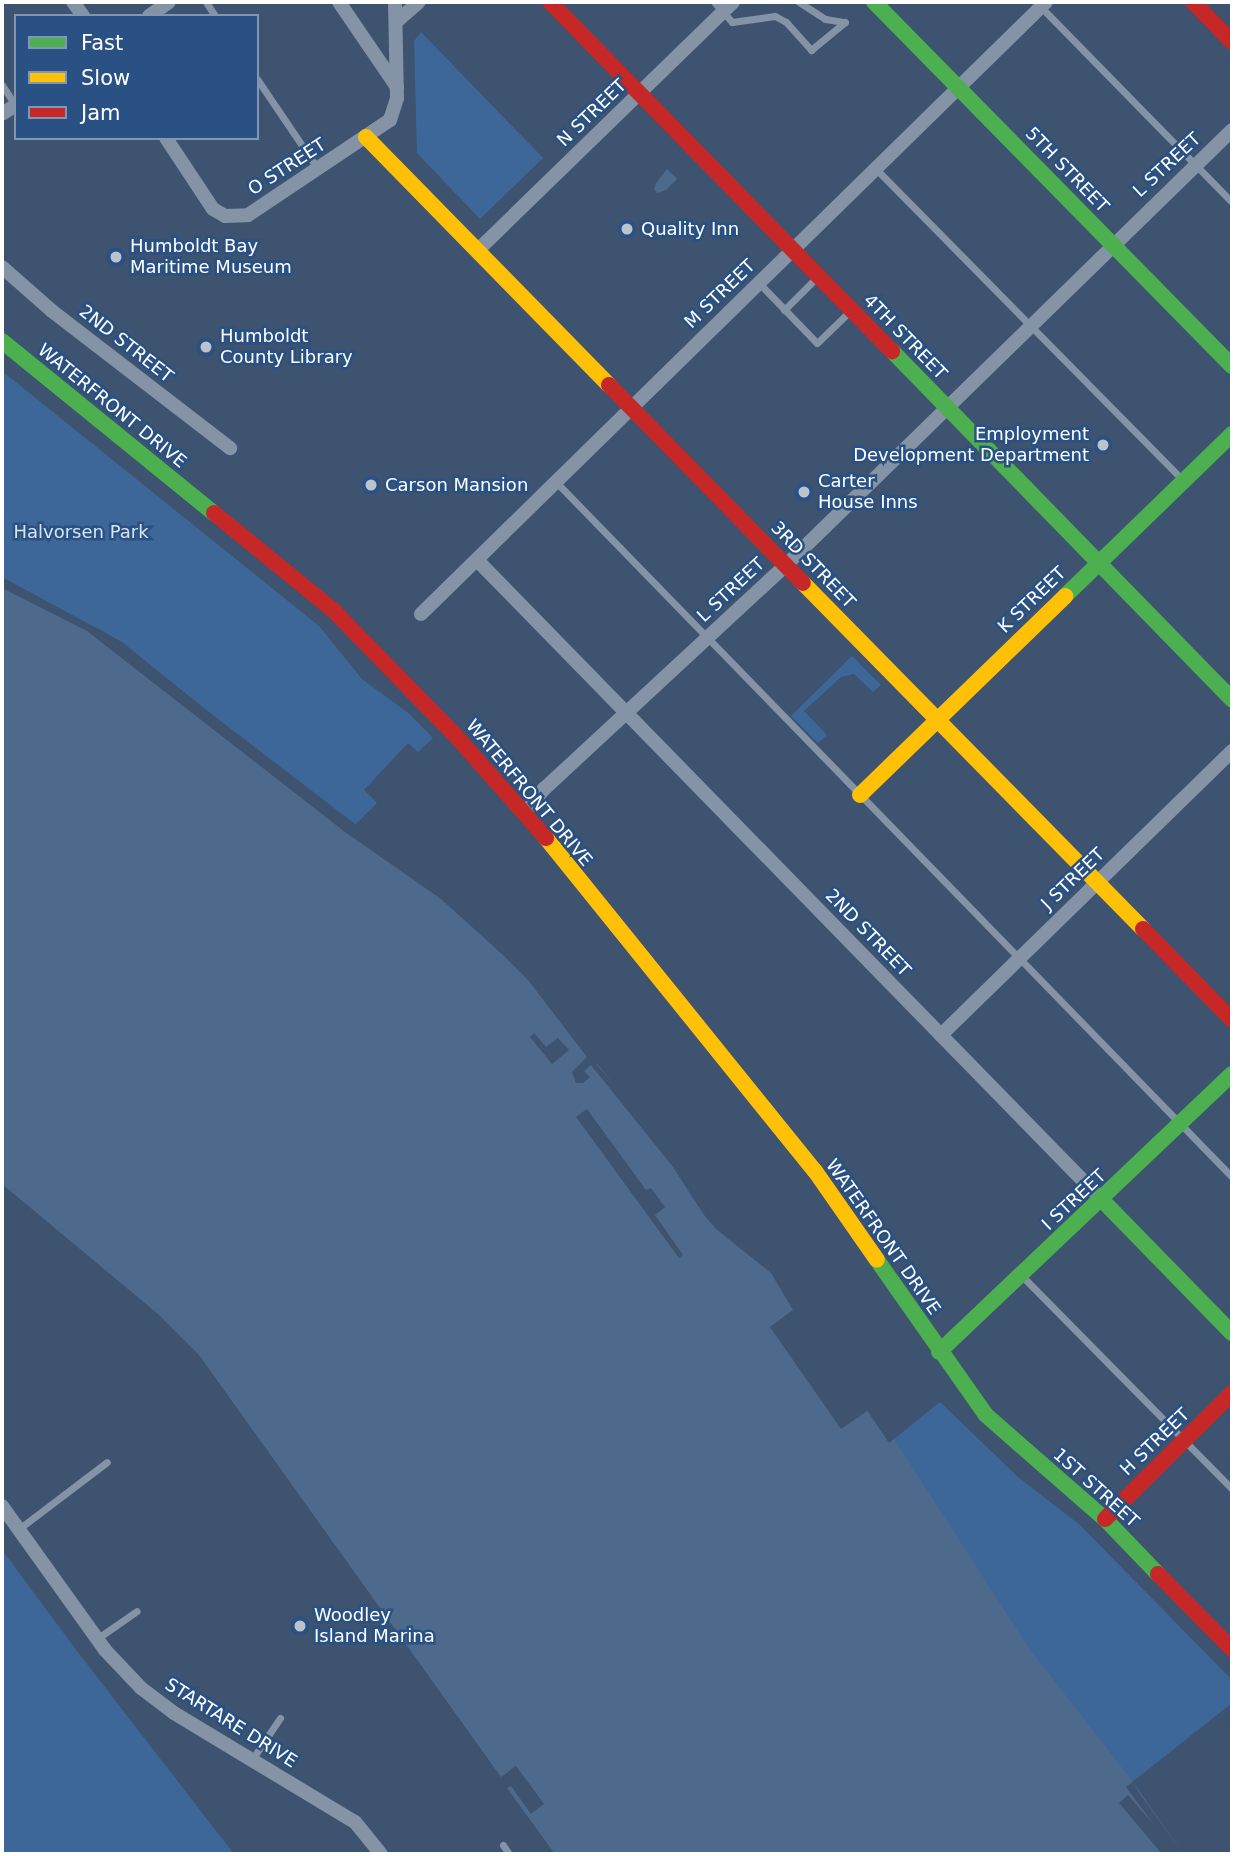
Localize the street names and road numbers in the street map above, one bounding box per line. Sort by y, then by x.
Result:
street label: N STREET [553,75,631,151]
street label: 5TH STREET [1021,123,1113,217]
street label: L STREET [1129,128,1205,202]
street label: O STREET [244,134,330,200]
street label: M STREET [680,255,760,333]
street label: 4TH STREET [859,290,951,384]
street label: 2ND STREET [75,301,177,387]
street label: WATERFRONT DRIVE [33,339,191,473]
street label: 3RD STREET [766,517,860,613]
street label: L STREET [693,553,769,627]
street label: K STREET [993,562,1071,638]
street label: WATERFRONT DRIVE [461,715,597,871]
street label: J STREET [1037,844,1109,914]
street label: 2ND STREET [821,885,915,981]
street label: WATERFRONT DRIVE [821,1155,945,1319]
street label: I STREET [1037,1165,1111,1235]
street label: H STREET [1116,1404,1194,1480]
street label: 1ST STREET [1049,1444,1143,1532]
street label: STARTARE DRIVE [161,1674,301,1772]

